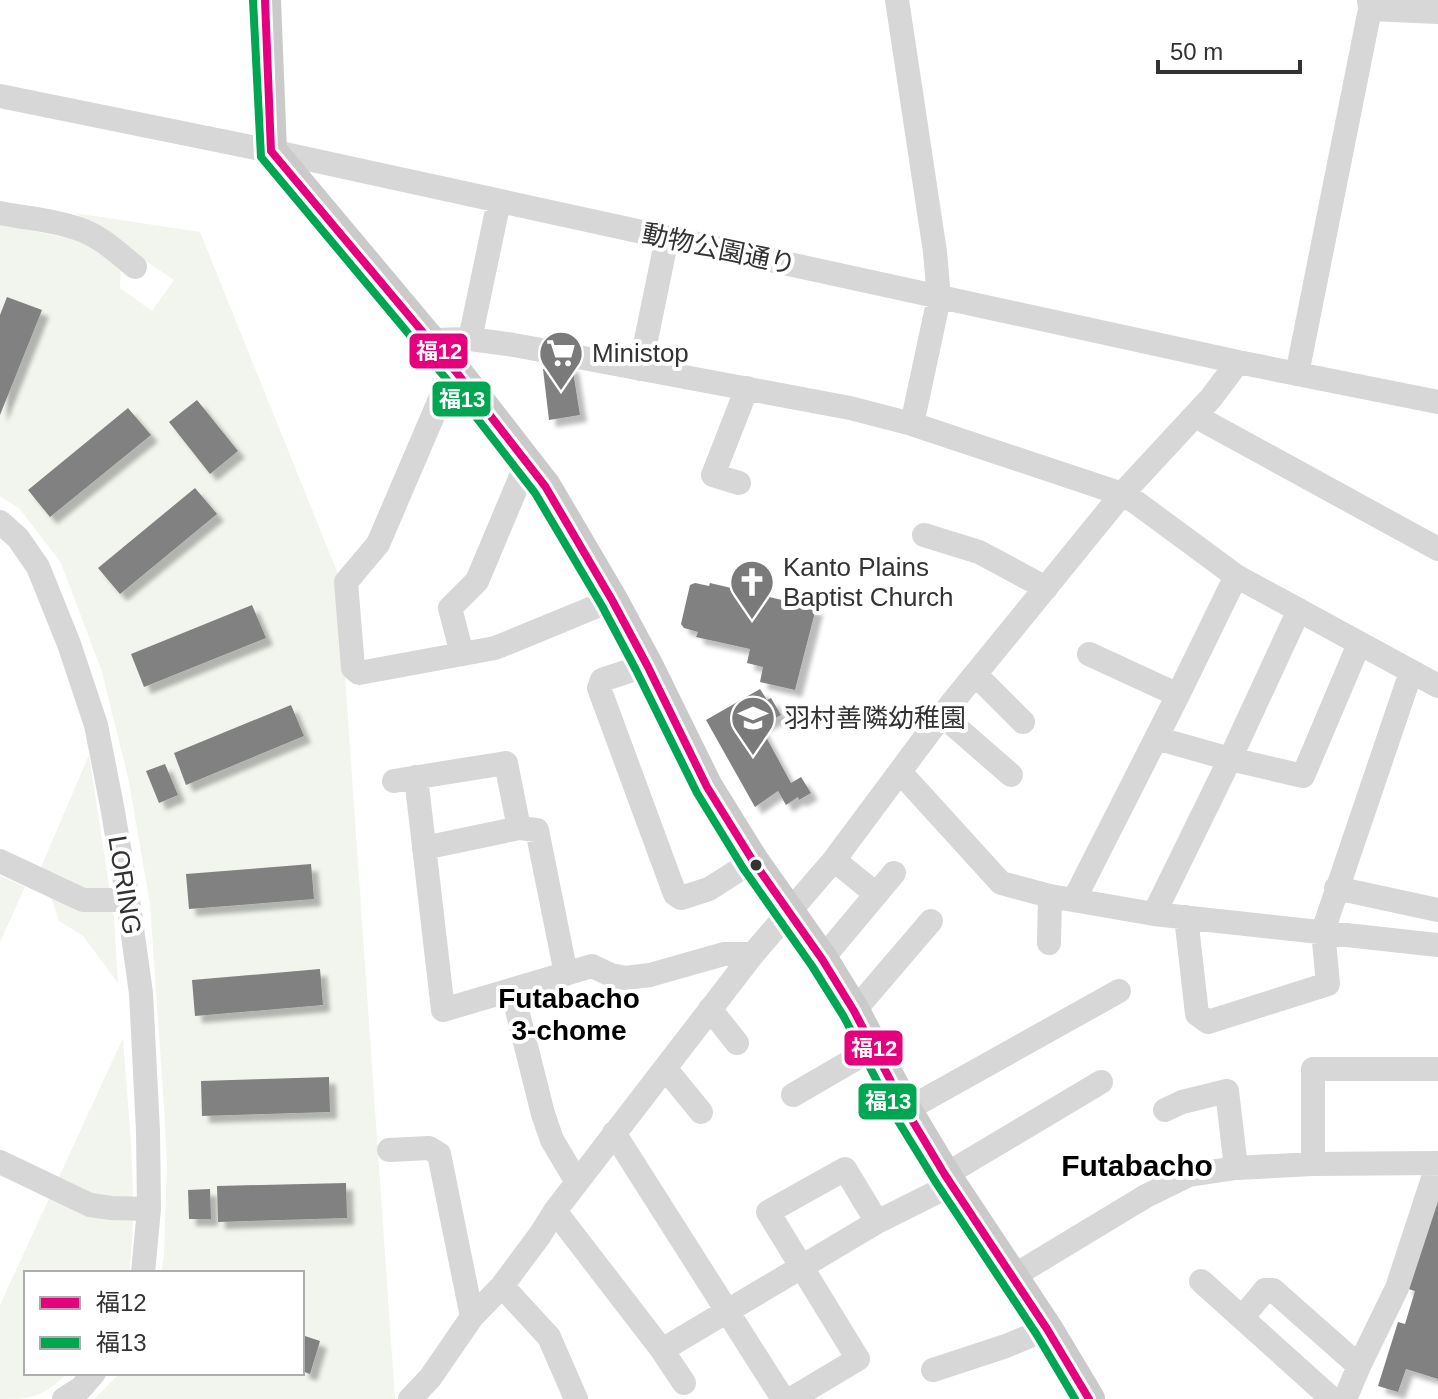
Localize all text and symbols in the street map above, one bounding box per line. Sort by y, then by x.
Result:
scale bar [1158,24,1300,74]
text: 50 m [1170,38,1223,65]
street label: 動物公園通り [640,218,798,280]
supermarket icon: Ministop [537,329,585,392]
line badge: 福12 [408,332,469,370]
place label: Ministop [592,338,689,368]
text: 福12 [416,339,462,364]
line badge: 福13 [431,380,492,418]
text: 福13 [439,387,485,412]
place label: Kanto Plains Baptist Church [783,552,954,612]
church icon: Kanto Plains Baptist Church [728,558,776,621]
school or university icon: 羽村善隣幼稚園 [729,694,777,757]
place label: 羽村善隣幼稚園 [784,703,966,733]
street label: LORING [102,833,148,937]
unlabelled marker [748,857,764,873]
district label: Futabacho 3-chome [498,983,640,1046]
line badge: 福12 [843,1029,904,1067]
text: 福12 [851,1036,897,1061]
line badge: 福13 [857,1082,918,1121]
text: 福13 [865,1089,911,1114]
district label: Futabacho [1061,1149,1213,1182]
legend [24,1271,304,1375]
text: 福12 [96,1289,147,1316]
text: 福13 [96,1329,147,1356]

